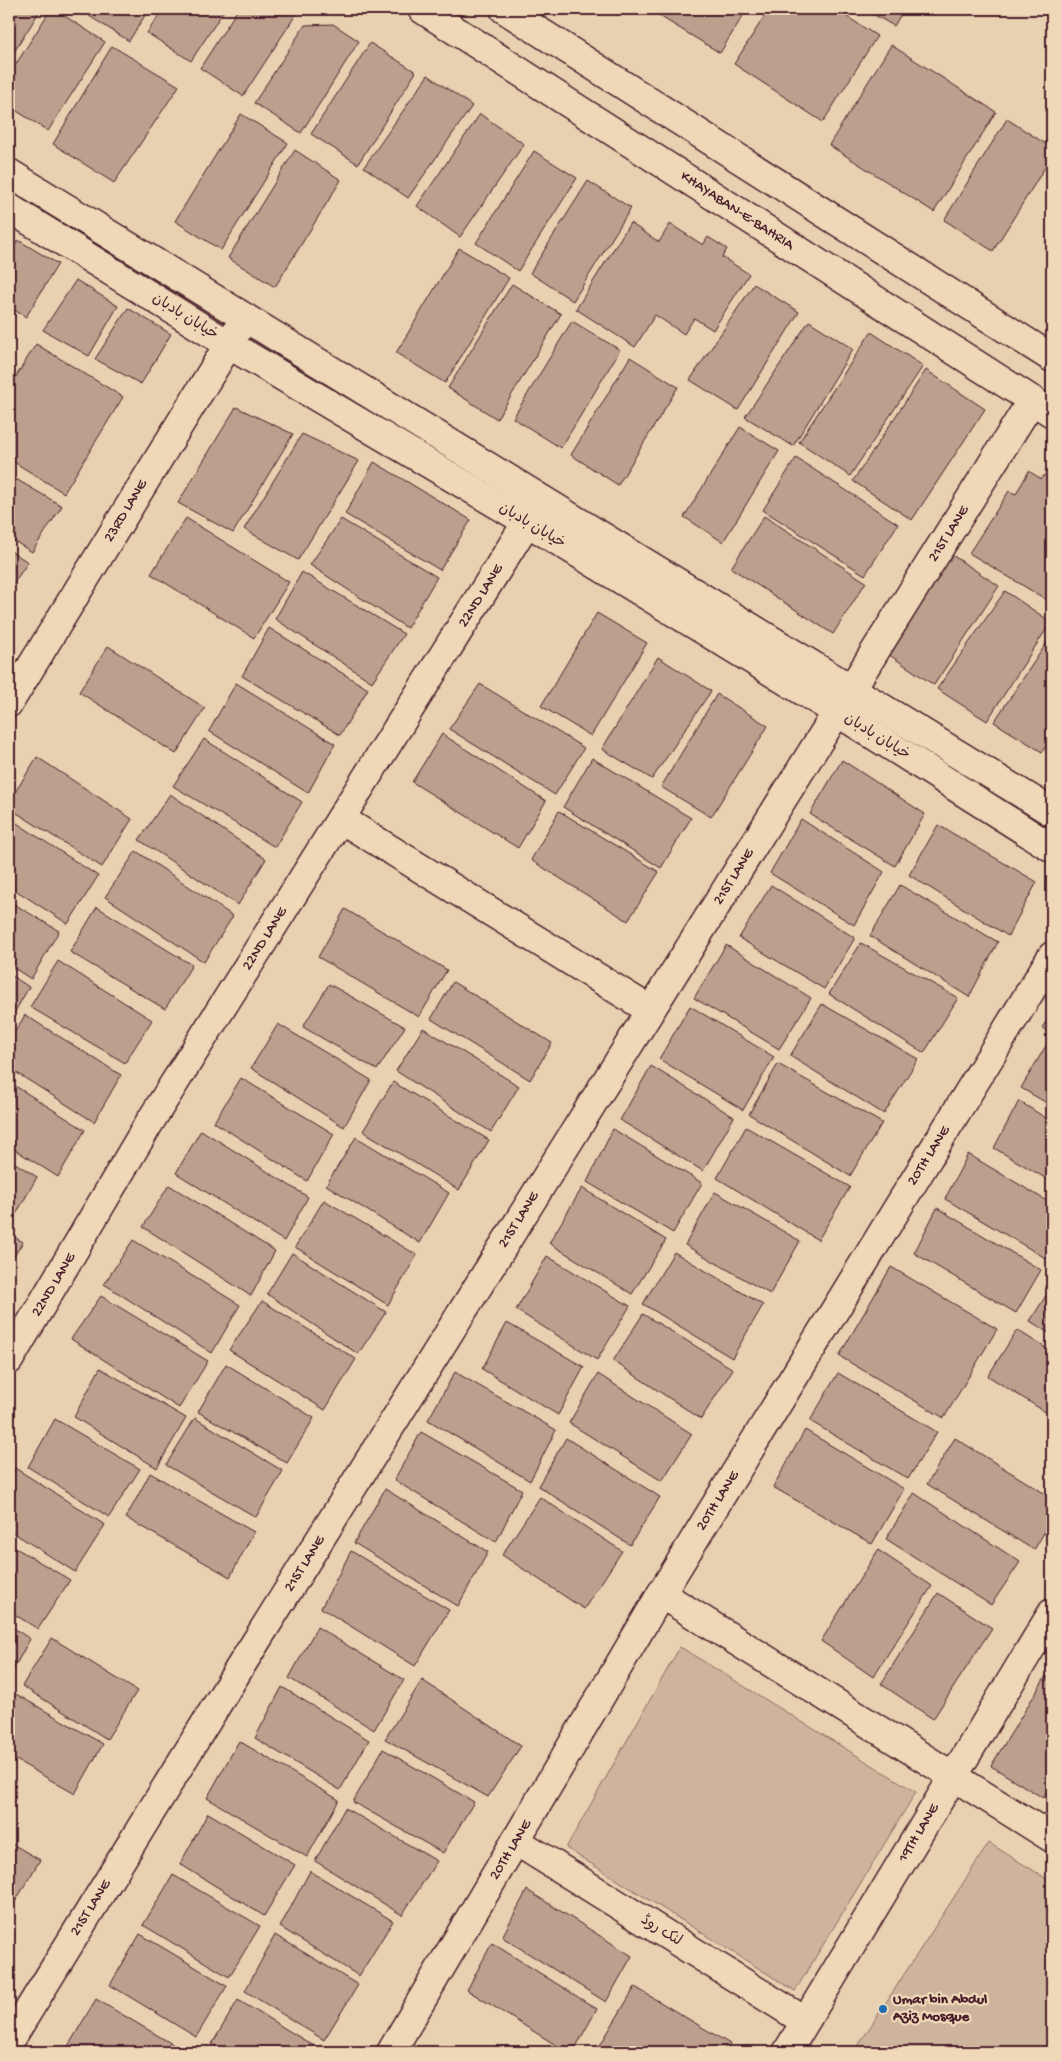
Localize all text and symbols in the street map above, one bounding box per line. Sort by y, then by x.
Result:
street label: KHAYABAN-E-BAHRIA [677,168,798,255]
street label: خیابان بادبان [149,290,221,344]
street label: 23RD LANE [100,476,152,546]
street label: خیابان بادبان [495,499,569,553]
street label: 21ST LANE [925,502,974,566]
street label: 22ND LANE [454,560,508,631]
street label: خیابان بادبان [841,710,913,764]
street label: 21ST LANE [710,845,759,909]
street label: 22ND LANE [238,903,292,974]
street label: 20TH LANE [904,1122,955,1189]
street label: 21ST LANE [495,1188,544,1252]
street label: 22ND LANE [28,1249,80,1320]
street label: 20TH LANE [693,1467,744,1534]
street label: 21ST LANE [281,1532,330,1596]
street label: 19TH LANE [894,1800,944,1866]
street label: 20TH LANE [486,1816,536,1883]
street label: 21ST LANE [67,1876,116,1940]
street label: لنک روڈ [637,1911,685,1951]
place label: Umar bin Abdul Aziz Mosque [892,1991,988,2026]
marker: Umar bin Abdul Aziz Mosque [877,2003,889,2015]

